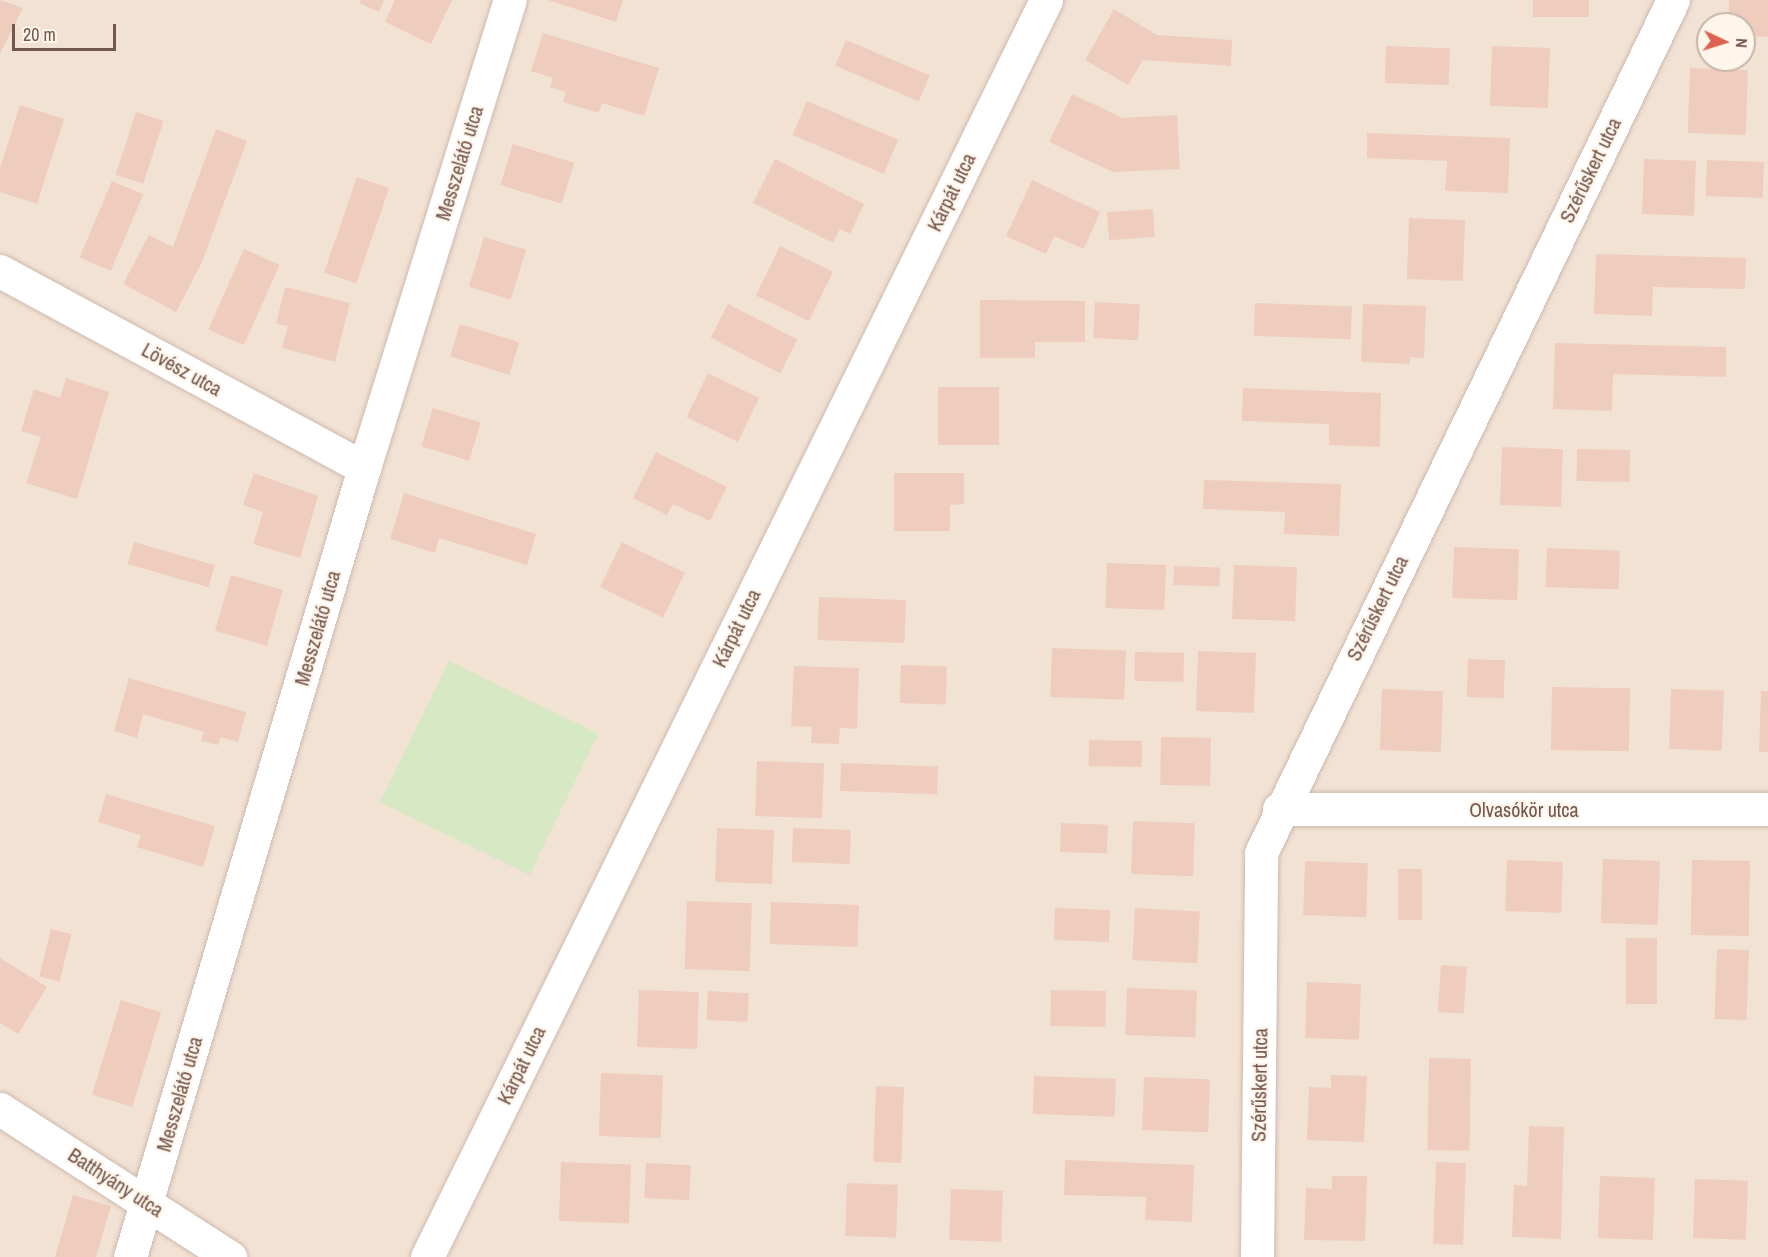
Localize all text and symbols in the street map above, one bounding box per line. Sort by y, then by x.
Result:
scale bar [15,12,118,50]
north arrow [1696,12,1756,72]
text: 20 m [23,22,56,47]
text: N [1731,38,1753,49]
street label: Messzelátó utca [430,103,488,223]
street label: Szérűskert utca [1554,114,1626,226]
street label: Kárpát utca [922,149,980,235]
street label: Lövész utca [138,337,226,401]
street label: Szérűskert utca [1341,552,1413,664]
street label: Messzelátó utca [289,568,345,688]
street label: Kárpát utca [707,585,765,671]
street label: Olvasókör utca [1469,797,1579,821]
street label: Kárpát utca [492,1022,550,1108]
street label: Szérűskert utca [1246,1028,1272,1142]
street label: Messzelátó utca [151,1034,207,1154]
street label: Batthyány utca [64,1142,168,1222]

